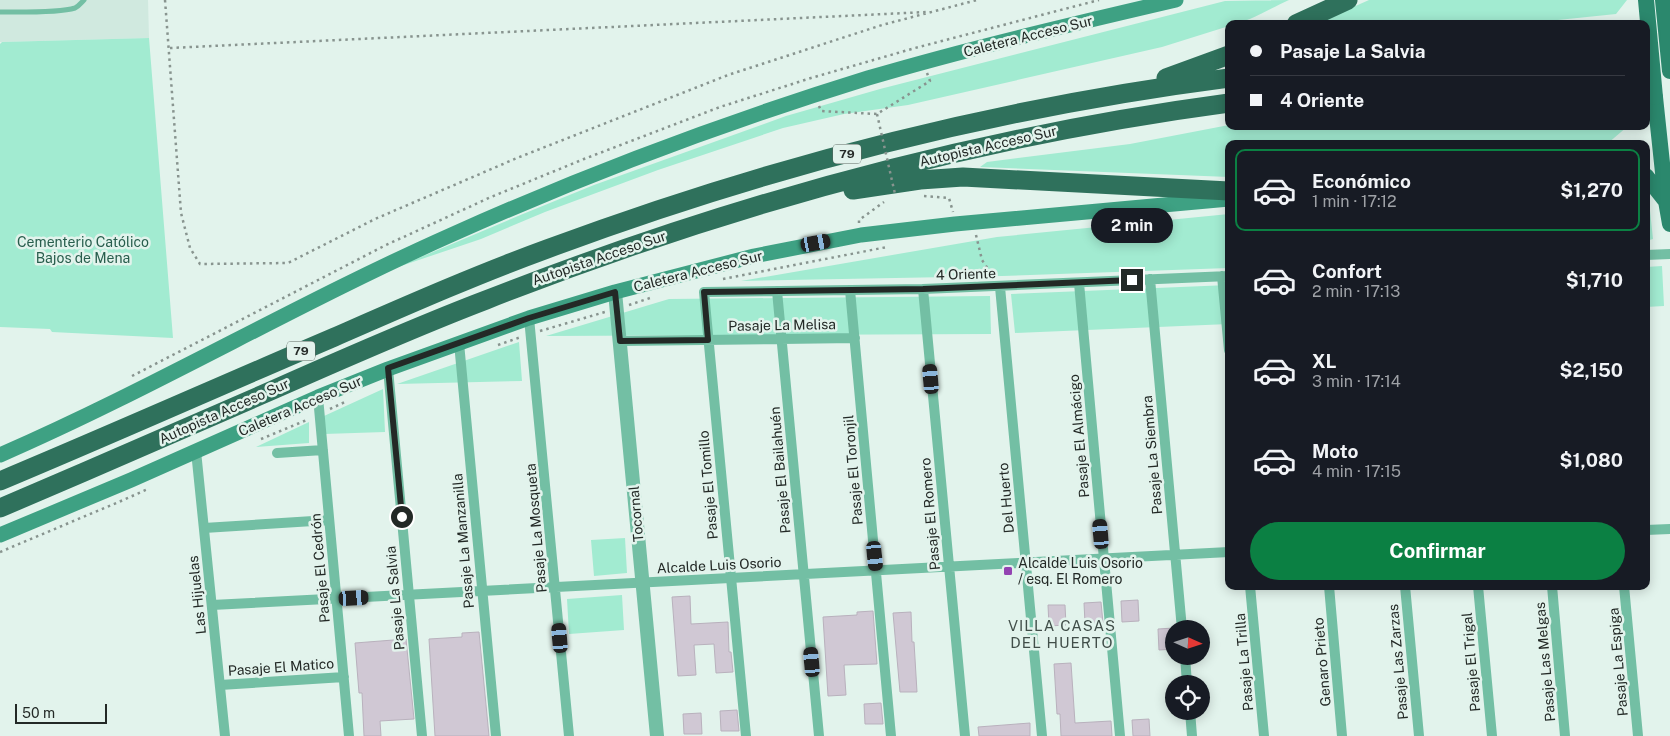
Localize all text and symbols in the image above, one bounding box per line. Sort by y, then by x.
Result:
street label: Caletera Acceso Sur [962,12,1094,60]
text: Pasaje La Salvia [1280,40,1425,62]
text: 4 Oriente [1280,89,1364,111]
street label: Autopista Acceso Sur [918,122,1058,170]
road number: 79 [833,144,861,164]
icon: car [1252,168,1297,213]
text: Económico [1312,170,1411,192]
text: $1,270 [1560,179,1623,201]
text: 1 min · 17:12 [1312,192,1397,211]
callout: 2 min [1091,208,1173,242]
text: 2 min [1111,216,1153,235]
street label: Autopista Acceso Sur [530,228,668,288]
car [799,233,832,253]
park label: Cementerio Católico Bajos de Mena [17,234,149,266]
street label: Caletera Acceso Sur [632,247,764,295]
icon: car [1252,258,1297,303]
text: Confort [1312,260,1382,282]
street label: 4 Oriente [936,265,996,283]
route end [1121,269,1143,291]
text: $1,710 [1566,269,1623,291]
text: 2 min · 17:13 [1312,282,1400,301]
street label: Pasaje La Melisa [728,316,836,334]
road number: 79 [287,342,315,361]
icon: car [1252,348,1297,393]
text: XL [1312,350,1337,372]
text: $2,150 [1560,359,1623,381]
car [922,363,939,395]
text: 3 min · 17:14 [1312,372,1401,391]
street label: Caletera Acceso Sur [236,373,364,439]
street label: Pasaje El Almácigo [1066,374,1092,498]
street label: Autopista Acceso Sur [157,375,291,447]
street label: Pasaje La Siembra [1139,395,1165,515]
street label: Pasaje El Bailahuén [766,406,794,534]
street label: Pasaje El Toronjil [840,414,866,526]
street label: Pasaje El Tomillo [695,430,721,540]
icon: car [1252,438,1297,483]
text: Moto [1312,440,1358,462]
text: $1,080 [1560,449,1623,471]
street label: Pasaje El Romero [917,457,943,571]
street label: Del Huerto [995,462,1017,534]
text: 4 min · 17:15 [1312,462,1401,481]
street label: Pasaje La Mosqueta [522,463,550,593]
street label: Pasaje La Manzanilla [449,473,477,609]
street label: Tocornal [626,485,646,543]
route start [391,506,413,528]
street label: Pasaje El Cedrón [307,513,333,623]
car [1092,518,1109,550]
button: Confirmar [1250,522,1625,580]
car [865,540,884,572]
street label: Pasaje La Salvia [382,545,408,651]
street label: Alcalde Luis Osorio [656,554,782,576]
street label: Las Hijuelas [185,555,209,635]
place label: Alcalde Luis Osorio / esq. El Romero [1018,555,1143,587]
marker: Alcalde Luis Osorio / esq. El Romero [1002,565,1014,577]
car [338,590,369,606]
street label: Pasaje Las Melgas [1532,601,1558,723]
street label: Pasaje Las Zarzas [1385,604,1411,720]
street label: Pasaje La Espiga [1605,607,1631,717]
street label: Pasaje La Trilla [1232,612,1256,712]
street label: Pasaje El Trigal [1459,612,1483,712]
district label: VILLA CASAS DEL HUERTO [1008,617,1116,651]
street label: Genaro Prieto [1310,617,1334,707]
north arrow [1165,620,1210,665]
map controls [1165,620,1210,720]
car [551,622,568,654]
car [803,646,820,678]
street label: Pasaje El Matico [227,655,335,679]
button: locate [1165,675,1210,720]
scale bar [15,701,108,724]
text: 50 m [22,705,55,721]

